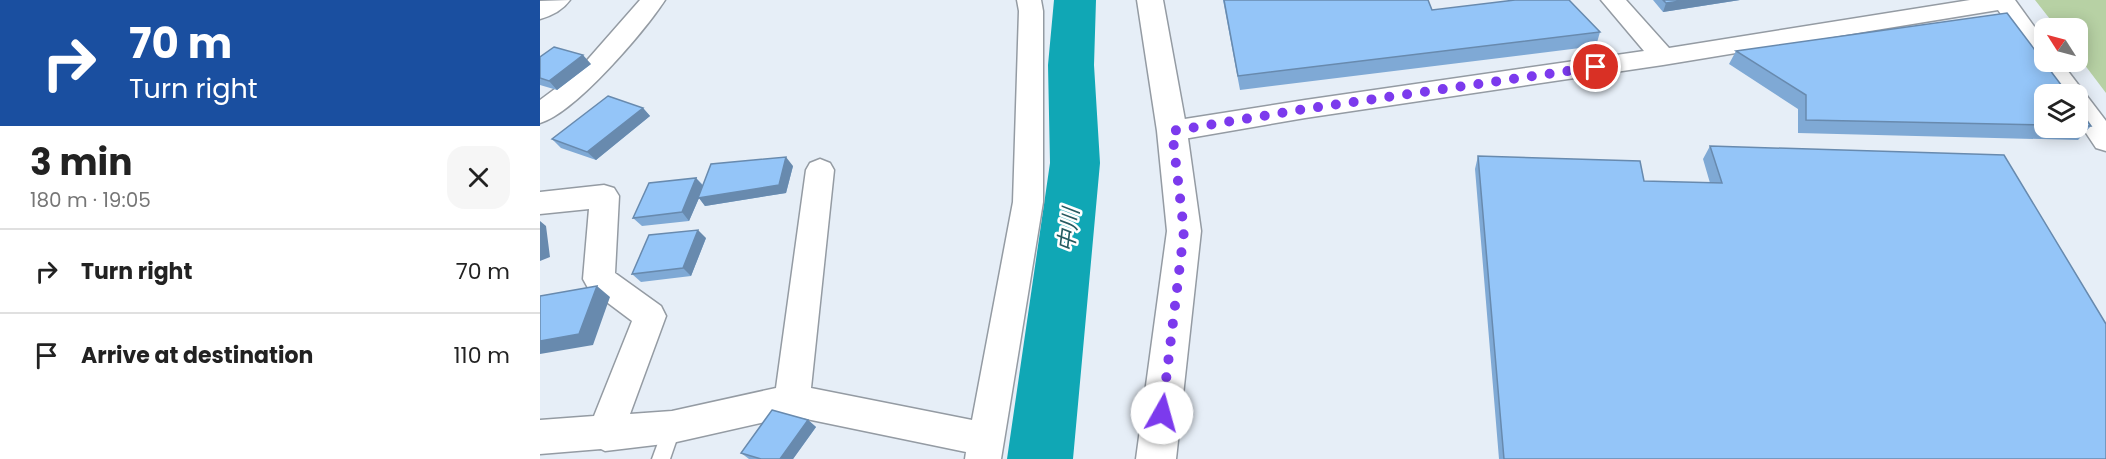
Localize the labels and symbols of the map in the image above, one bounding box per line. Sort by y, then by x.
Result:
north arrow [2034,18,2088,72]
pin [1570,41,1621,92]
water label: 中川 [1050,204,1087,254]
position arrow [1130,381,1194,445]

